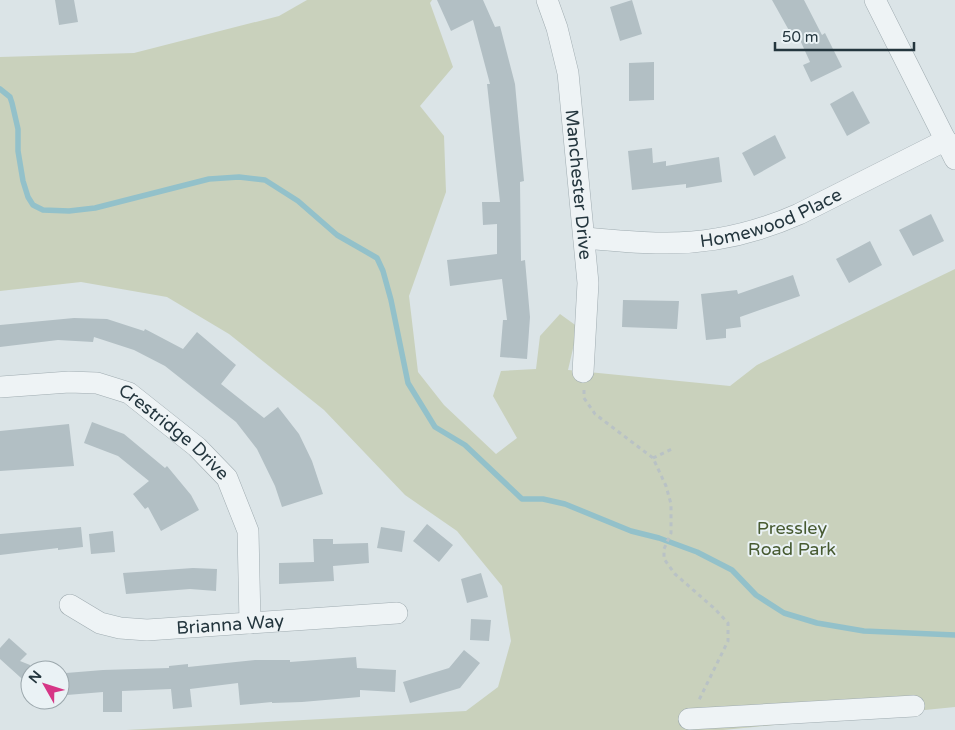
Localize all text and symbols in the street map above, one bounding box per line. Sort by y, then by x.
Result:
scale bar [775,20,914,52]
text: 50 m [782,28,819,46]
street label: Manchester Drive [561,108,597,261]
street label: Homewood Place [699,183,845,252]
street label: Crestridge Drive [116,380,234,484]
park label: Pressley Road Park [748,517,836,560]
street label: Brianna Way [176,610,285,639]
north arrow [20,660,70,710]
text: N [25,667,45,687]

